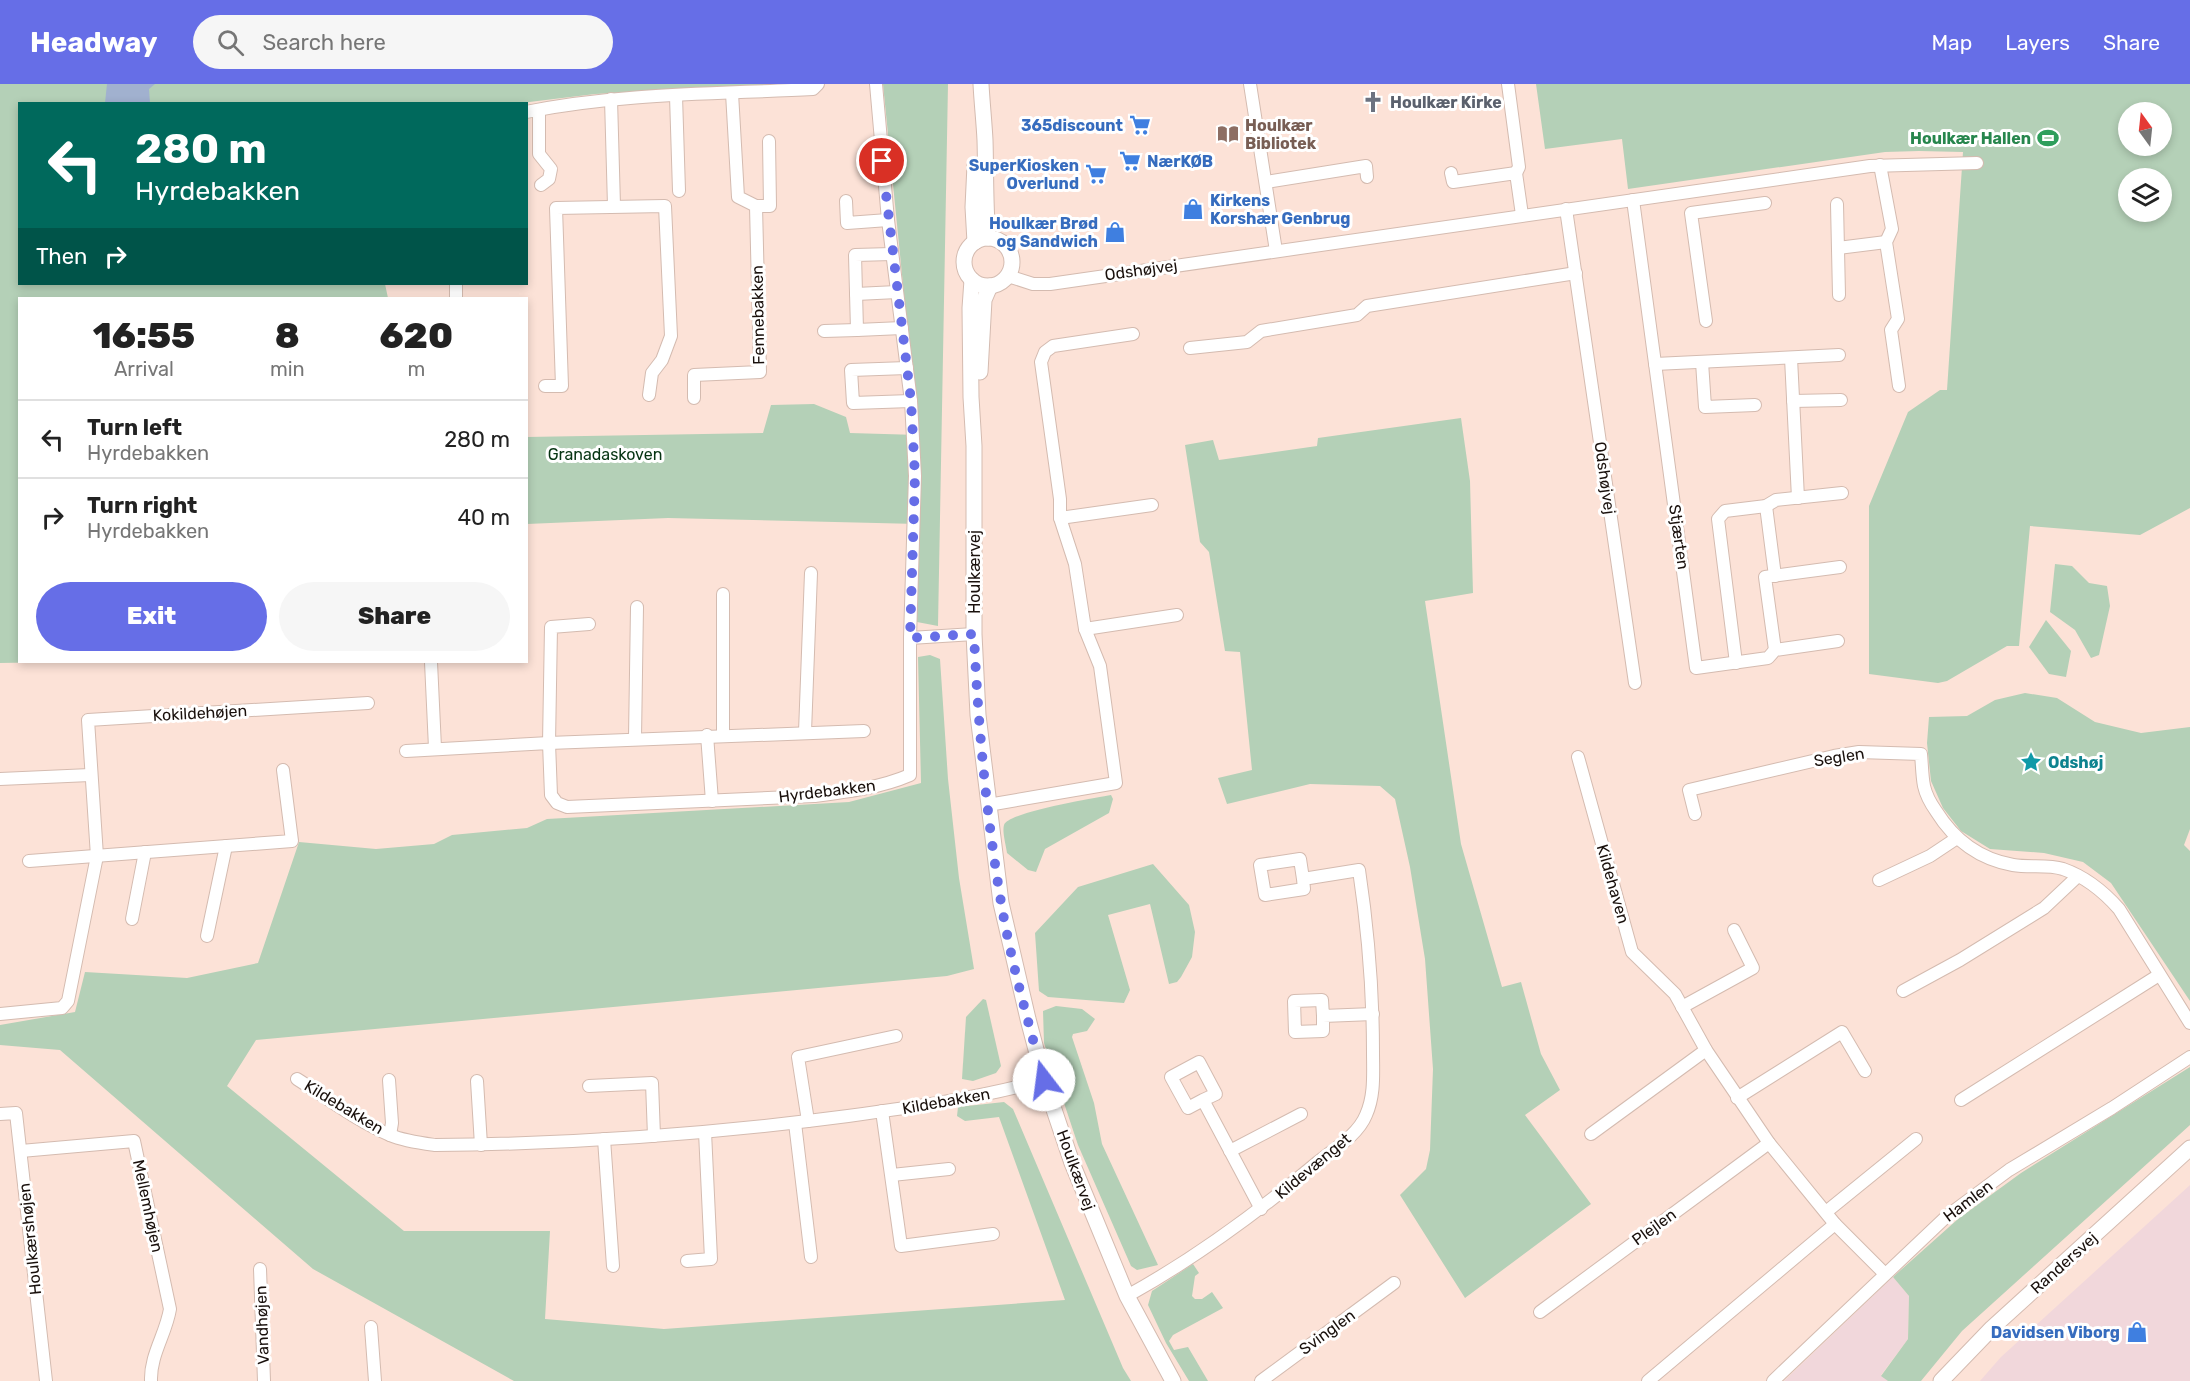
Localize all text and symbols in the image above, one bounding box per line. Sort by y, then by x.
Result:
search box [193,15,613,69]
text: Headway [30,26,157,59]
icon: search [214,26,247,59]
text: Search here [262,29,386,56]
text: Map [1931,30,1972,55]
text: Layers [2005,30,2070,55]
text: Share [2103,30,2160,55]
church icon: Houlkær Kirke [1361,90,1385,114]
place label: Houlkær Kirke [1390,93,1502,112]
north arrow [2118,102,2172,156]
map controls [2118,102,2172,222]
supermarket icon: 365discount [1128,113,1152,137]
place label: 365discount [1021,116,1124,135]
place label: Houlkær Bibliotek [1245,116,1317,153]
library icon: Houlkær Bibliotek [1216,122,1240,146]
text: 280 m [135,124,267,174]
icon: left [36,126,114,204]
sports icon: Houlkær Hallen [2036,126,2060,150]
place label: Houlkær Hallen [1910,129,2031,148]
pin [856,135,907,186]
icon: arrive [865,144,898,177]
supermarket icon: NærKØB [1118,149,1142,173]
place label: NærKØB [1147,152,1213,171]
place label: SuperKiosken Overlund [969,156,1079,193]
supermarket icon: SuperKiosken Overlund [1084,162,1108,186]
button: layers [2118,168,2172,222]
text: Hyrdebakken [135,175,300,207]
place label: Kirkens Korshær Genbrug [1210,191,1351,228]
shop icon: Kirkens Korshær Genbrug [1181,197,1205,221]
place label: Houlkær Brød og Sandwich [989,214,1098,251]
shop icon: Houlkær Brød og Sandwich [1103,220,1127,244]
icon: right [99,240,132,273]
text: Then [36,243,87,270]
street label: Odshøjvej [1103,256,1179,284]
street label: Fennebakken [748,265,768,365]
text: 16:55 [93,314,195,357]
text: 8 [275,314,300,357]
text: 620 [379,314,453,357]
text: Arrival [114,357,174,381]
text: min [270,357,305,381]
text: m [407,357,425,381]
text: Turn left [87,414,182,441]
icon: left [36,423,69,456]
text: 280 m [444,426,510,453]
street label: Odshøjvej [1591,440,1619,516]
text: Hyrdebakken [87,441,209,465]
park label: Granadaskoven [548,445,662,464]
text: Turn right [87,492,197,519]
icon: right [36,501,69,534]
street label: Stjærten [1665,503,1693,571]
text: 40 m [457,504,510,531]
text: Hyrdebakken [87,519,209,543]
street label: Houlkærvej [965,530,984,614]
button: Exit [36,582,267,651]
button: Share [279,582,510,651]
street label: Kokildehøjen [152,701,248,725]
street label: Seglen [1812,744,1866,770]
place icon: Odshøj [2019,750,2043,774]
place label: Odshøj [2048,753,2103,772]
street label: Hyrdebakken [777,776,877,806]
street label: Kildehaven [1593,842,1633,926]
position arrow [1012,1048,1076,1112]
street label: Kildebakken [301,1076,387,1138]
street label: Kildebakken [901,1084,991,1118]
street label: Houlkærvej [1053,1127,1099,1213]
street label: Kildevænget [1271,1129,1355,1203]
street label: Mellemhøjen [129,1158,167,1254]
street label: Hamlen [1940,1176,1996,1226]
street label: Houlkærshøjen [15,1182,45,1296]
street label: Plejlen [1628,1205,1680,1249]
street label: Randersvej [2027,1228,2101,1298]
street label: Vandhøjen [251,1285,273,1365]
street label: Svinglen [1295,1305,1359,1359]
shop icon: Davidsen Viborg [2125,1320,2149,1344]
place label: Davidsen Viborg [1991,1323,2120,1342]

